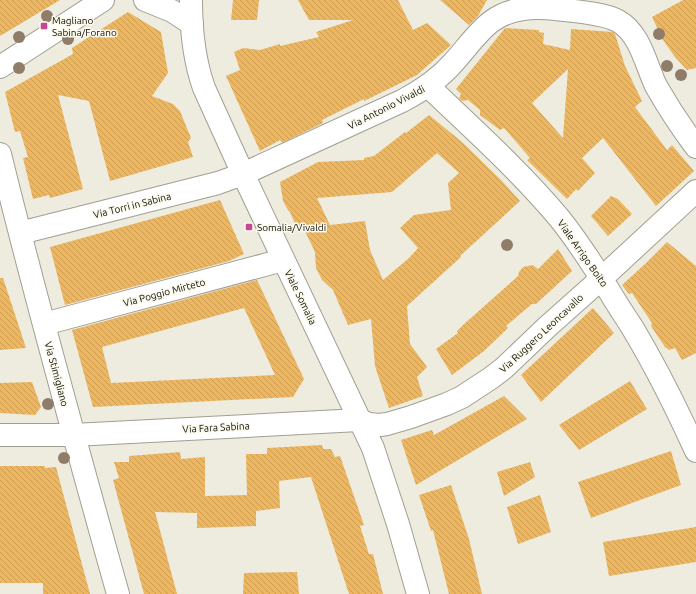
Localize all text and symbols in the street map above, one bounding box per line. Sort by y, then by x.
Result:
place label: Magliano Sabina/Forano [52,15,117,38]
marker: Magliano Sabina/Forano [39,21,49,31]
street label: Via Antonio Vivaldi [346,83,426,132]
street label: Via Torri in Sabina [92,191,172,220]
street label: Viale Arrigo Boito [555,218,610,289]
marker: Somalia/Vivaldi [244,222,254,232]
place label: Somalia/Vivaldi [257,222,326,233]
street label: Viale Somalia [283,268,319,326]
street label: Via Poggio Mirteto [122,276,206,309]
street label: Via Ruggero Leoncavallo [497,292,586,375]
street label: Via Stimigliano [43,340,70,408]
street label: Via Fara Sabina [182,420,250,435]

